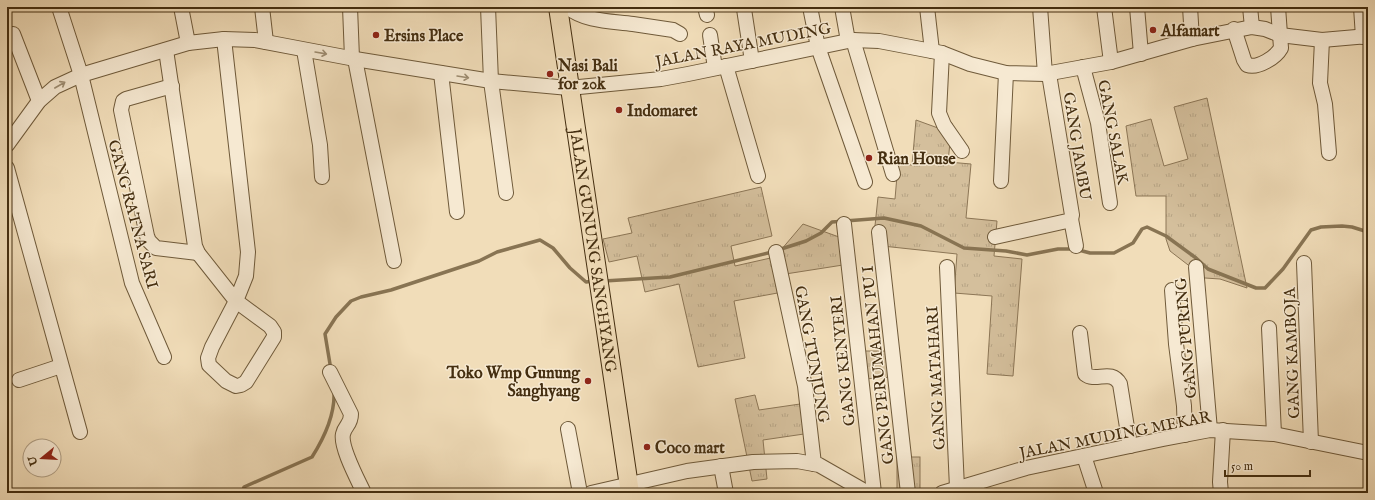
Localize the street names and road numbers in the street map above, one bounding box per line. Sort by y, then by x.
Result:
street label: JALAN RAYA MUDING [652,19,833,73]
street label: GANG SALAK [1092,78,1132,187]
street label: GANG JAMBU [1058,91,1095,202]
street label: JALAN GUNUNG SANGHYANG [564,125,620,374]
street label: GANG RATNA SARI [103,138,162,291]
street label: GANG PERUMAHAN PU I [859,264,899,465]
street label: GANG PURING [1172,276,1202,399]
street label: GANG TUNJUNG [789,284,833,425]
street label: GANG KAMBOJA [1281,286,1305,419]
street label: GANG KENYERI [827,294,861,427]
street label: GANG MATAHARI [923,305,951,450]
street label: JALAN MUDING MEKAR [1016,407,1214,465]

